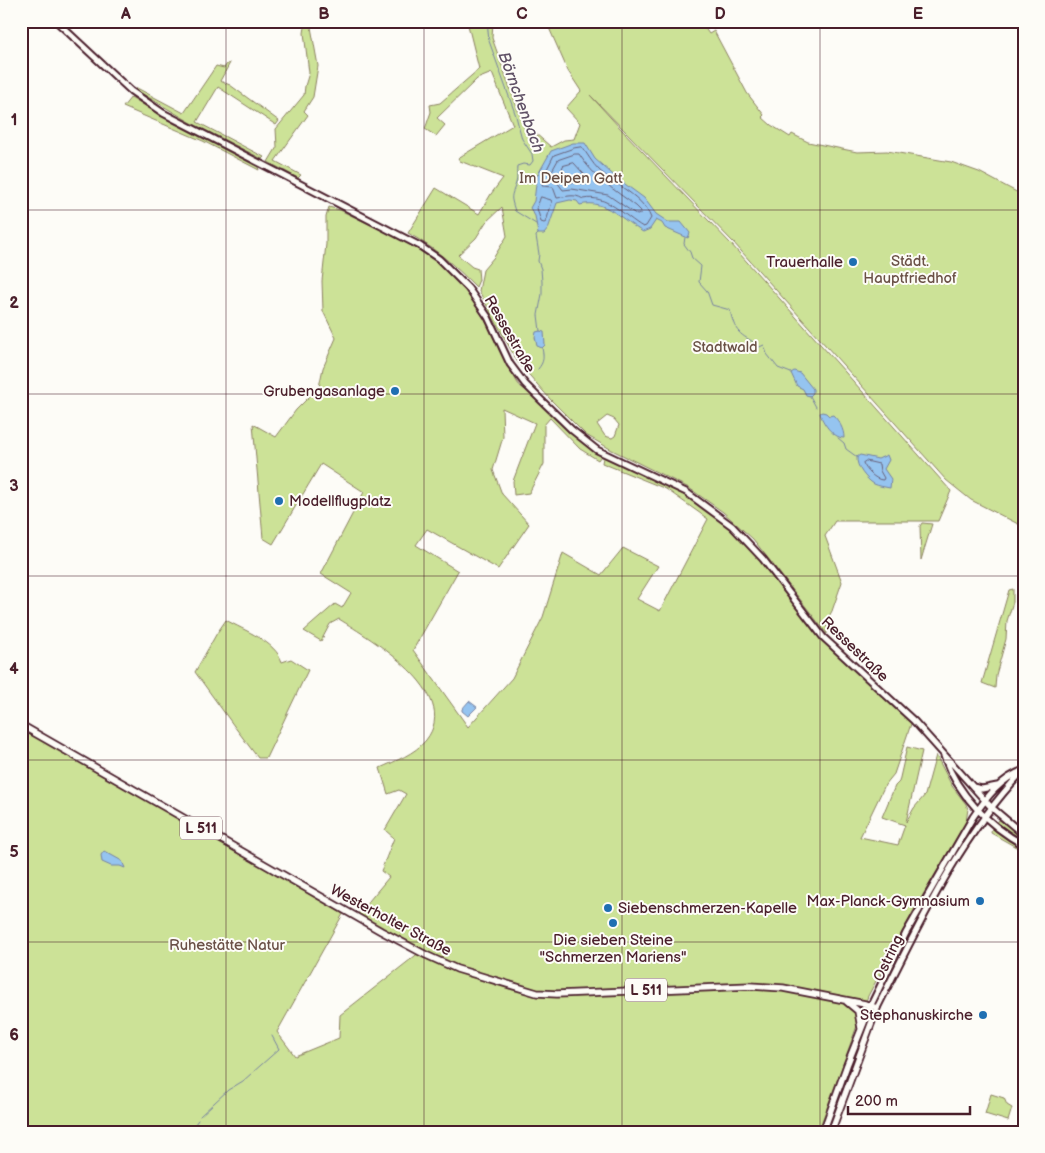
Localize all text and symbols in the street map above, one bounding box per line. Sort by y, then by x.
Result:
text: A [120,5,131,24]
text: B [318,5,330,24]
text: C [516,5,528,24]
text: D [714,5,726,24]
text: E [913,5,923,24]
water label: Börnchenbach [494,50,548,156]
text: 1 [11,111,17,130]
park label: Im Deipen Gatt [519,169,623,188]
park label: Städt. Hauptfriedhof [863,252,957,288]
place label: Trauerhalle [766,253,843,272]
marker: Trauerhalle [847,256,859,268]
street label: Ressestraße [480,292,539,376]
text: 2 [9,294,19,313]
park label: Stadtwald [692,338,758,357]
place label: Grubengasanlage [263,382,385,401]
marker: Grubengasanlage [389,385,401,397]
text: 3 [9,477,19,496]
place label: Modellflugplatz [289,492,392,511]
marker: Modellflugplatz [273,495,285,507]
street label: Ressestraße [817,613,892,686]
text: 4 [9,660,19,679]
road number: L 511 [180,816,222,840]
text: 5 [9,843,19,862]
street label: Westerholter Straße [327,880,455,960]
place label: Max-Planck-Gymnasium [807,892,970,911]
marker: Max-Planck-Gymnasium [974,895,986,907]
place label: Siebenschmerzen-Kapelle [618,899,797,918]
marker: Siebenschmerzen-Kapelle [602,902,614,914]
marker: Die sieben Steine "Schmerzen Mariens" [607,917,619,929]
place label: Die sieben Steine "Schmerzen Mariens" [539,931,687,967]
street label: Ostring [869,932,908,985]
park label: Ruhestätte Natur [169,936,286,955]
road number: L 511 [625,978,667,1002]
place label: Stephanuskirche [860,1006,973,1025]
marker: Stephanuskirche [977,1009,989,1021]
text: 6 [9,1026,19,1045]
scale bar [848,1083,970,1115]
text: 200 m [855,1092,898,1111]

